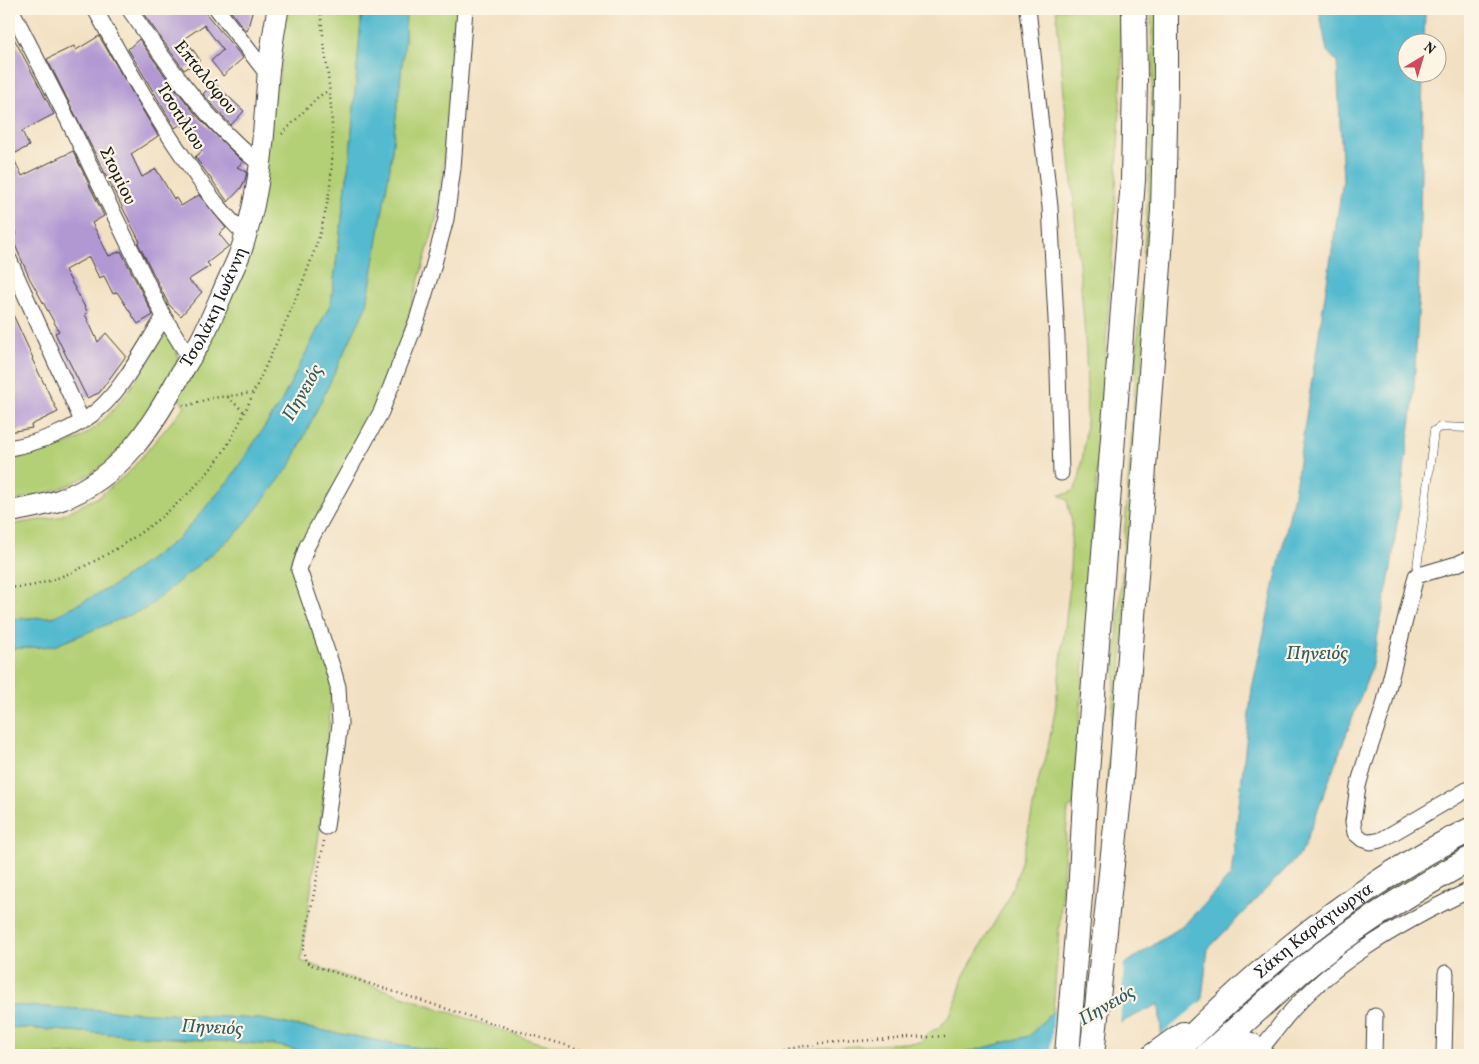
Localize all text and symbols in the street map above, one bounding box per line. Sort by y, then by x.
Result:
north arrow [1396,32,1446,82]
street label: Επταλόφου [167,36,243,120]
text: N [1419,38,1439,60]
street label: Τσοτιλίου [150,79,210,155]
street label: Στομίου [92,143,142,209]
street label: Τσολάκη Ιωάννη [174,243,254,373]
water label: Πηνειός [276,359,330,426]
water label: Πηνειός [1286,641,1348,667]
street label: Σάκη Καράγιωργα [1249,876,1378,985]
water label: Πηνειός [1074,979,1141,1033]
water label: Πηνειός [181,1013,244,1043]

